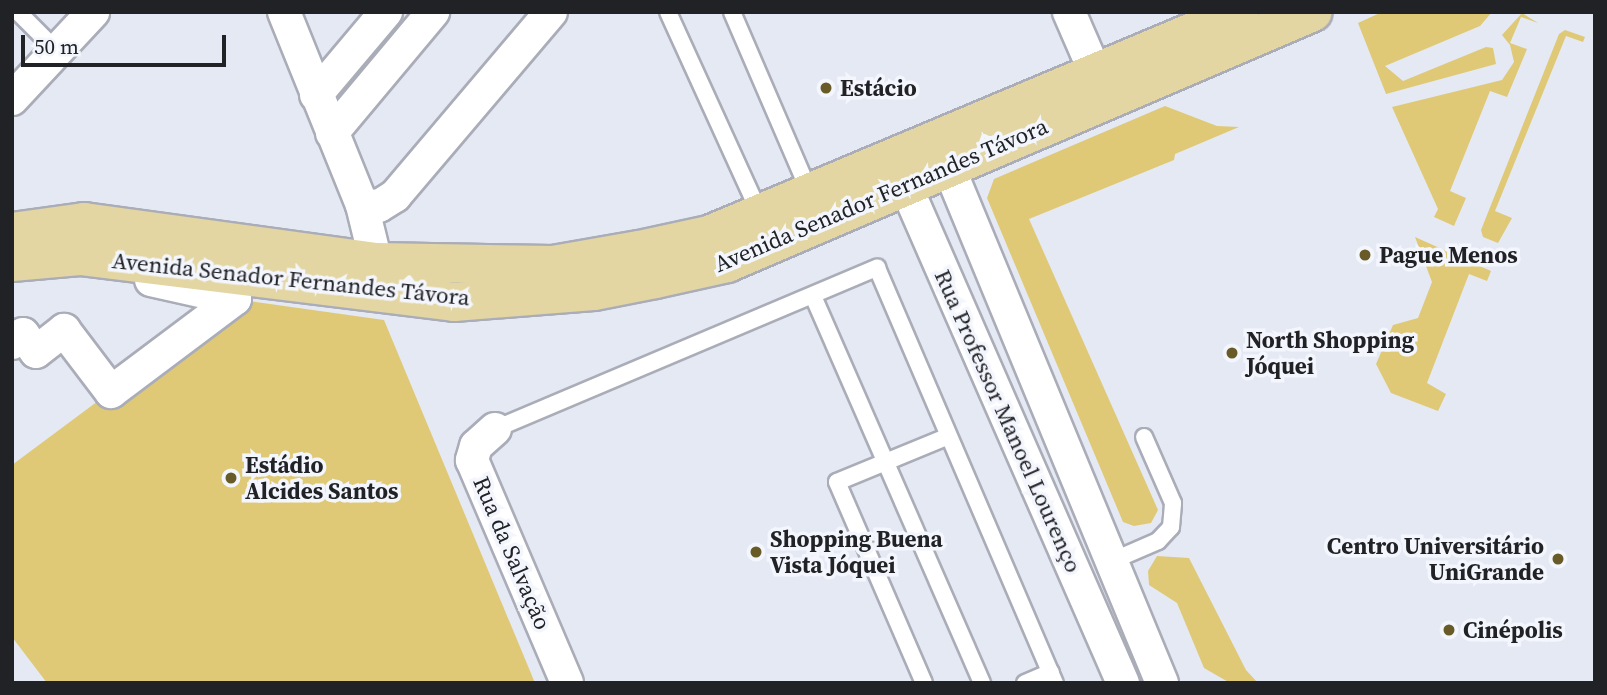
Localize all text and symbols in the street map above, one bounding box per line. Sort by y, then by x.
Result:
scale bar [24,21,229,65]
text: 50 m [34,32,79,61]
place label: Estácio [840,74,917,102]
marker: Estácio [818,80,834,96]
street label: Avenida Senador Fernandes Távora [710,112,1052,278]
place label: Pague Menos [1379,241,1518,269]
street label: Avenida Senador Fernandes Távora [111,246,471,312]
marker: Pague Menos [1357,247,1373,263]
street label: Rua Professor Manoel Lourenço [929,265,1087,577]
place label: North Shopping Jóquei [1246,326,1414,380]
marker: North Shopping Jóquei [1224,345,1240,361]
place label: Estádio Alcides Santos [245,451,398,505]
marker: Estádio Alcides Santos [223,470,239,486]
street label: Rua da Salvação [467,472,557,634]
place label: Shopping Buena Vista Jóquei [770,525,943,579]
place label: Centro Universitário UniGrande [1327,532,1544,586]
marker: Shopping Buena Vista Jóquei [748,544,764,560]
marker: Centro Universitário UniGrande [1550,551,1566,567]
place label: Cinépolis [1463,616,1563,644]
marker: Cinépolis [1441,622,1457,638]

